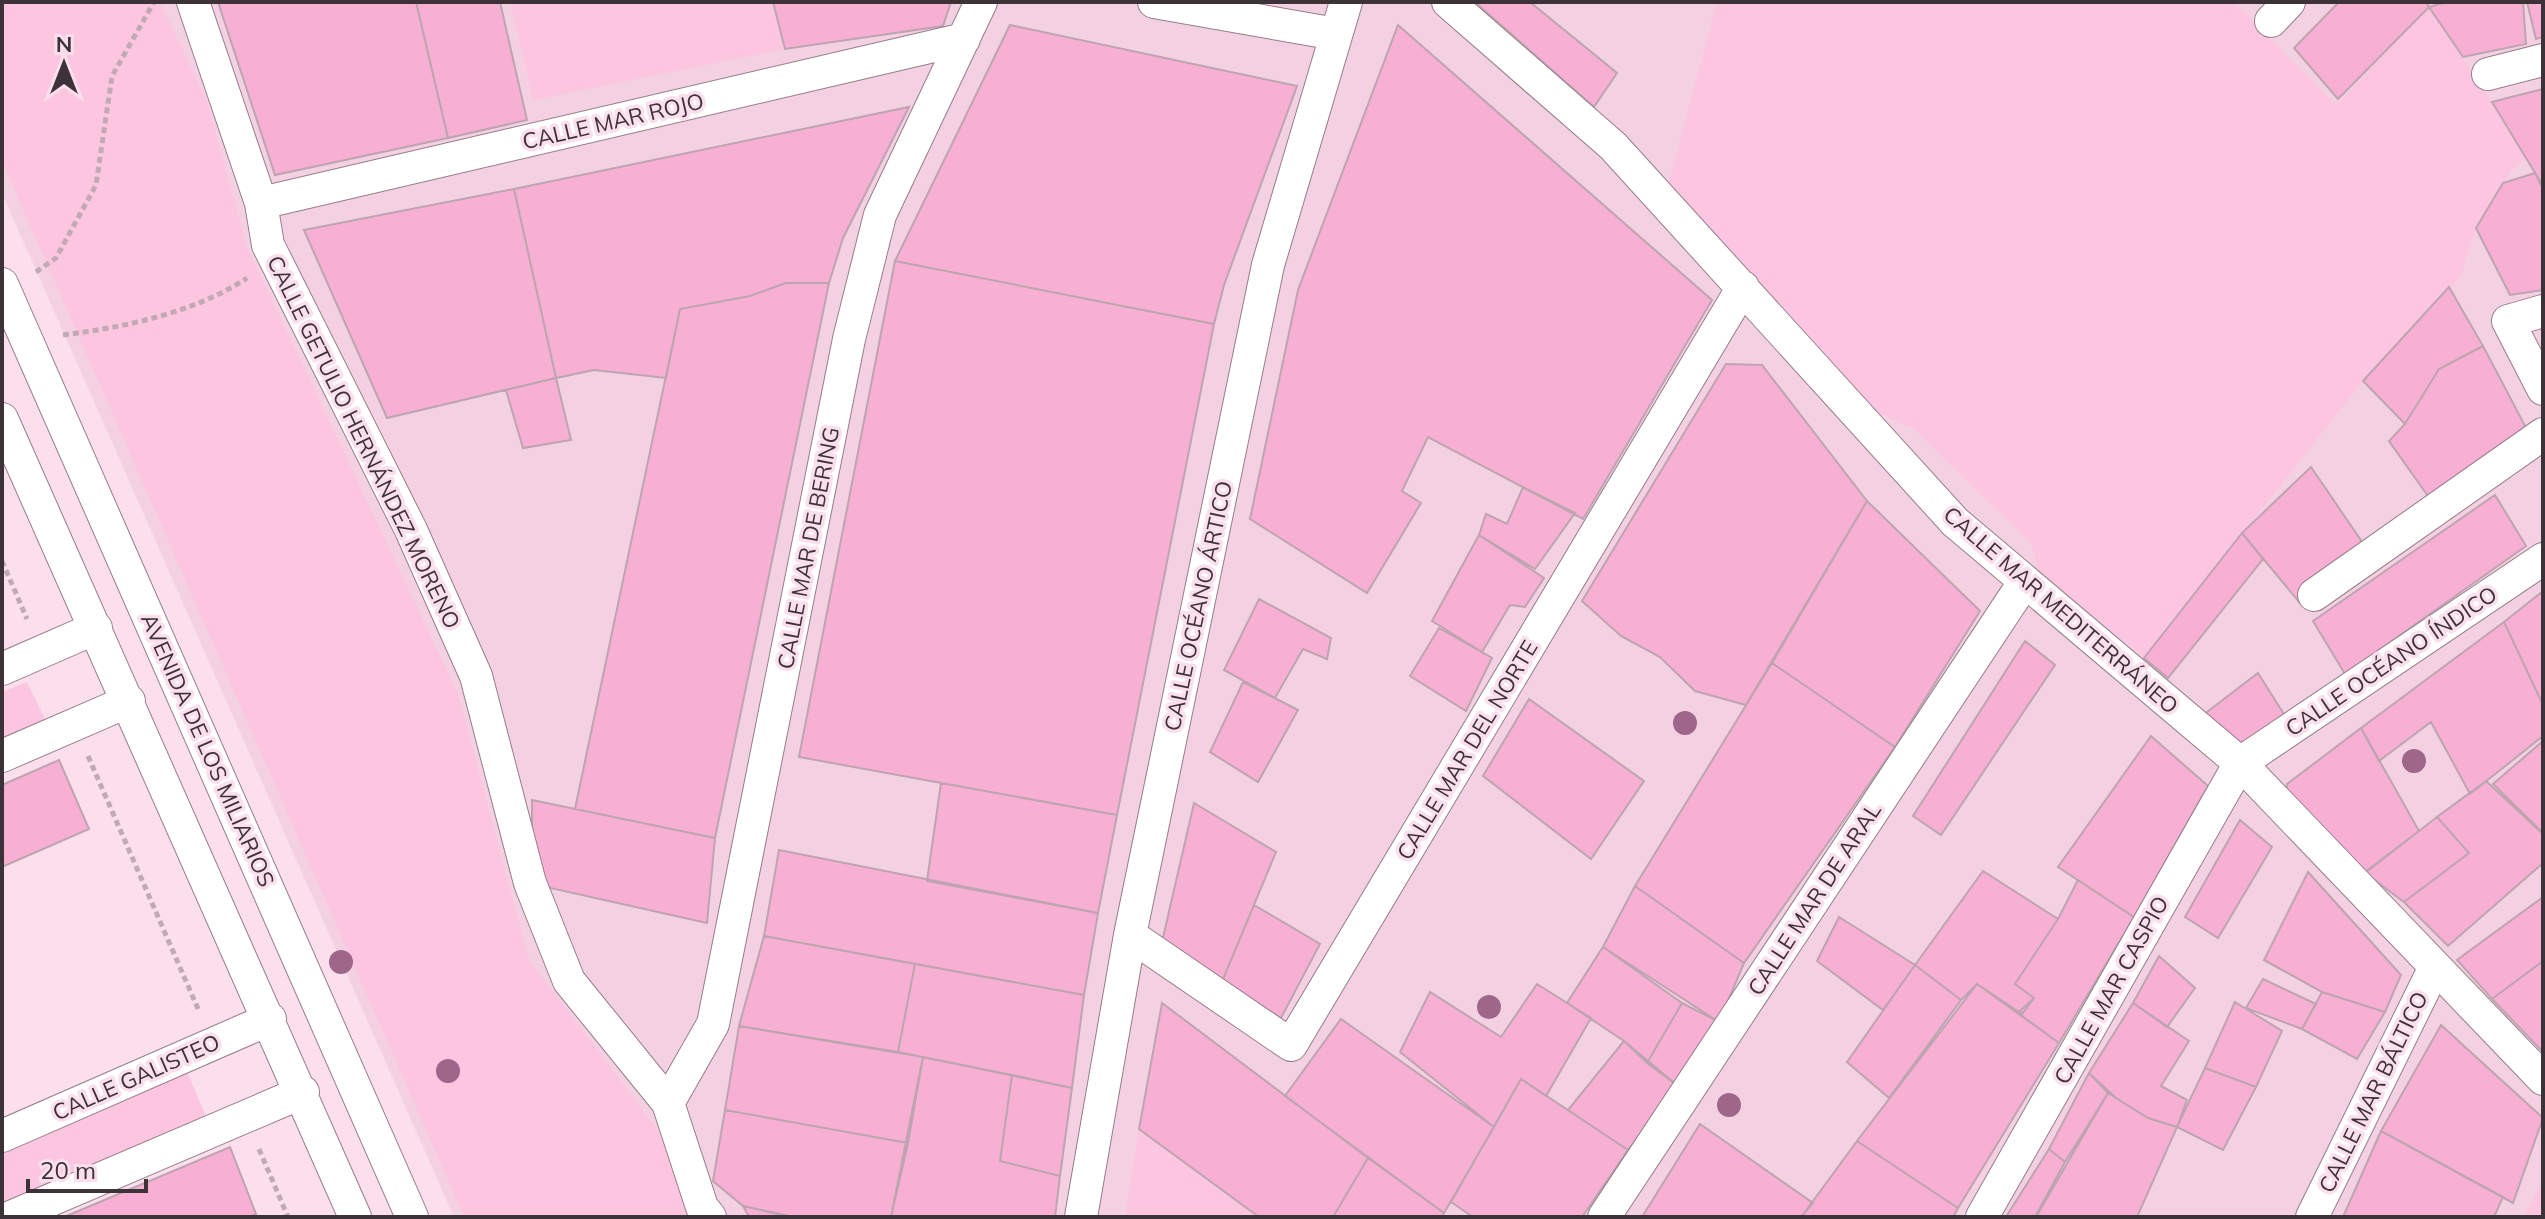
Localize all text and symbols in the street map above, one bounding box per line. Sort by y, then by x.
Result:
north arrow [24,24,104,104]
text: N [56,30,72,58]
street label: CALLE MAR ROJO [520,87,706,155]
street label: CALLE GETULIO HERNÁNDEZ MORENO [261,251,467,633]
street label: CALLE MAR DE BERING [771,425,845,671]
street label: CALLE OCÉANO ÁRTICO [1158,478,1238,734]
street label: CALLE MAR MEDITERRÁNEO [1938,500,2184,720]
street label: CALLE OCÉANO ÍNDICO [2280,580,2502,742]
street label: AVENIDA DE LOS MILIARIOS [135,609,281,891]
street label: CALLE MAR DEL NORTE [1390,635,1544,865]
street label: CALLE MAR DE ARAL [1741,797,1887,1001]
street label: CALLE MAR CASPIO [2048,891,2174,1089]
street label: CALLE MAR BÁLTICO [2312,987,2434,1197]
street label: CALLE GALISTEO [48,1028,224,1126]
scale bar [28,1143,146,1193]
text: 20 m [40,1155,96,1185]

